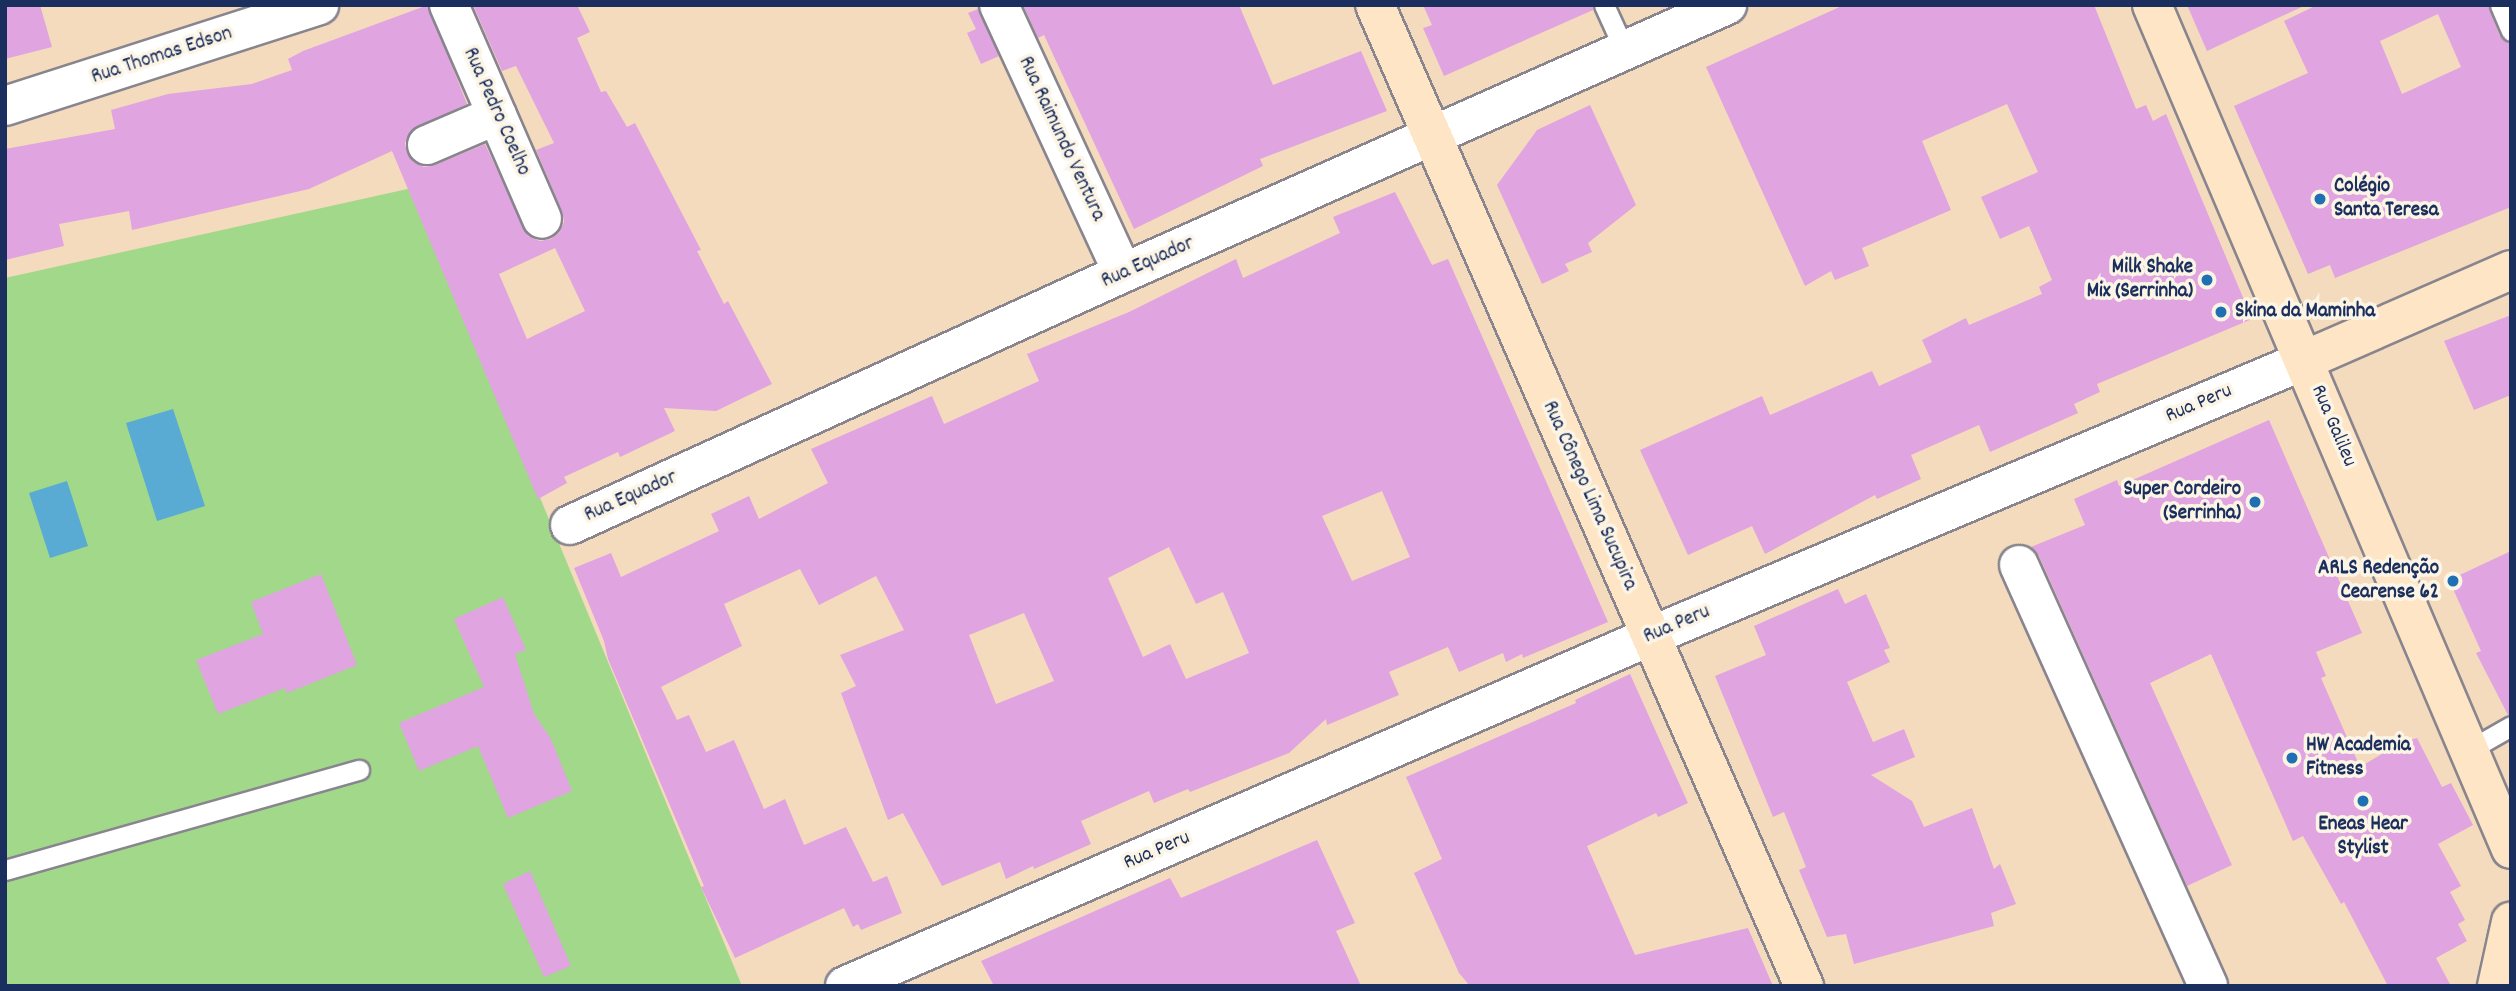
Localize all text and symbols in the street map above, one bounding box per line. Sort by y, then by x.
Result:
street label: Rua Thomas Edson [88,21,236,91]
street label: Rua Pedro Coelho [457,44,535,180]
street label: Rua Raimundo Ventura [1012,53,1110,225]
place label: Colégio Santa Teresa [2334,174,2439,224]
marker: Colégio Santa Teresa [2312,191,2328,207]
street label: Rua Equador [1098,231,1198,295]
place label: Milk Shake Mix (Serrinha) [2087,255,2193,305]
marker: Milk Shake Mix (Serrinha) [2199,272,2215,288]
place label: Skina da Maminha [2235,299,2375,325]
marker: Skina da Maminha [2213,304,2229,320]
street label: Rua Peru [2162,379,2236,429]
street label: Rua Galileu [2304,381,2362,471]
street label: Rua Cônego Lima Sucupira [1536,397,1642,595]
street label: Rua Equador [581,465,681,529]
place label: Super Cordeiro (Serrinha) [2124,477,2241,527]
marker: Super Cordeiro (Serrinha) [2247,494,2263,510]
place label: ARLS Redenção Cearense 62 [2318,556,2439,606]
marker: ARLS Redenção Cearense 62 [2445,573,2461,589]
street label: Rua Peru [1640,600,1714,650]
place label: HW Academia Fitness [2306,733,2411,783]
marker: HW Academia Fitness [2284,750,2300,766]
marker: Eneas Hear Stylist [2355,793,2371,809]
place label: Eneas Hear Stylist [2318,812,2408,862]
street label: Rua Peru [1120,826,1194,876]

